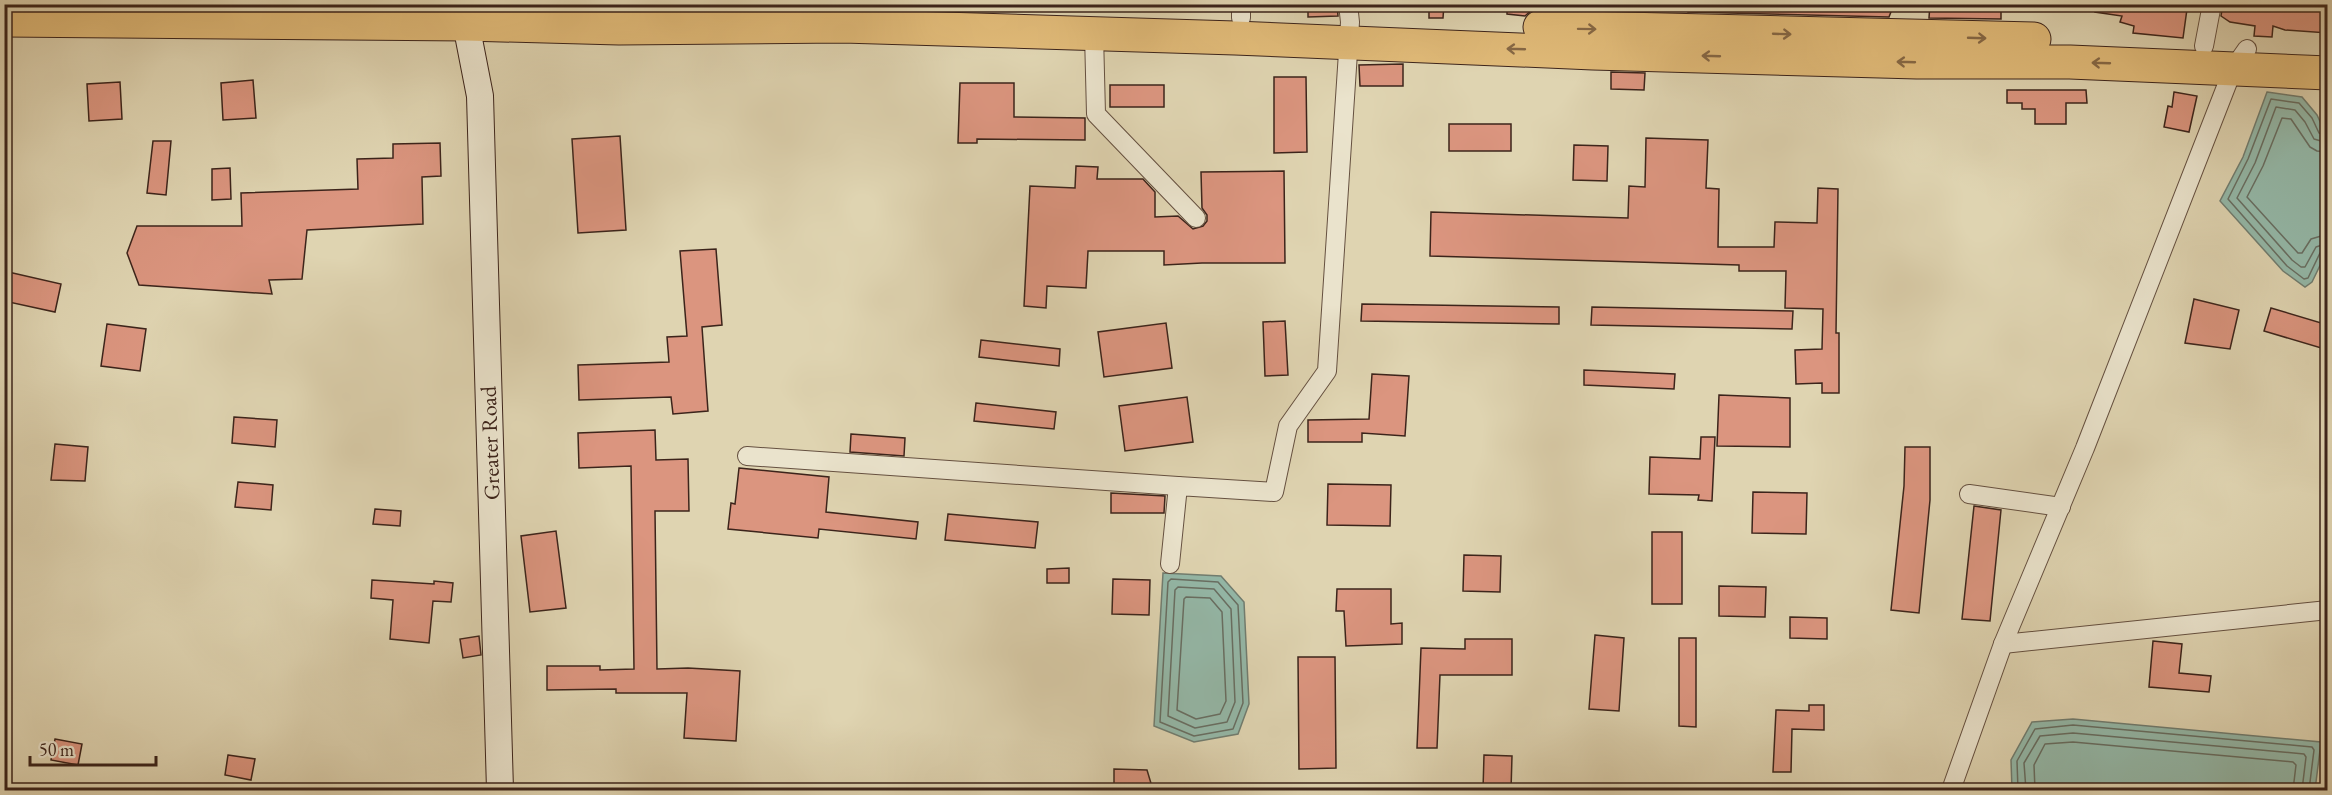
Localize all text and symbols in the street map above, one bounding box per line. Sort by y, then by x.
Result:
one-way arrow [1577,23,1597,35]
one-way arrow [1772,28,1792,40]
one-way arrow [1967,32,1987,44]
one-way arrow [1507,43,1527,55]
one-way arrow [1702,50,1722,61]
one-way arrow [1897,56,1917,67]
one-way arrow [2092,57,2112,69]
street label: Greater Road [473,385,506,500]
scale bar [30,729,156,767]
text: 50 m [39,738,74,761]

